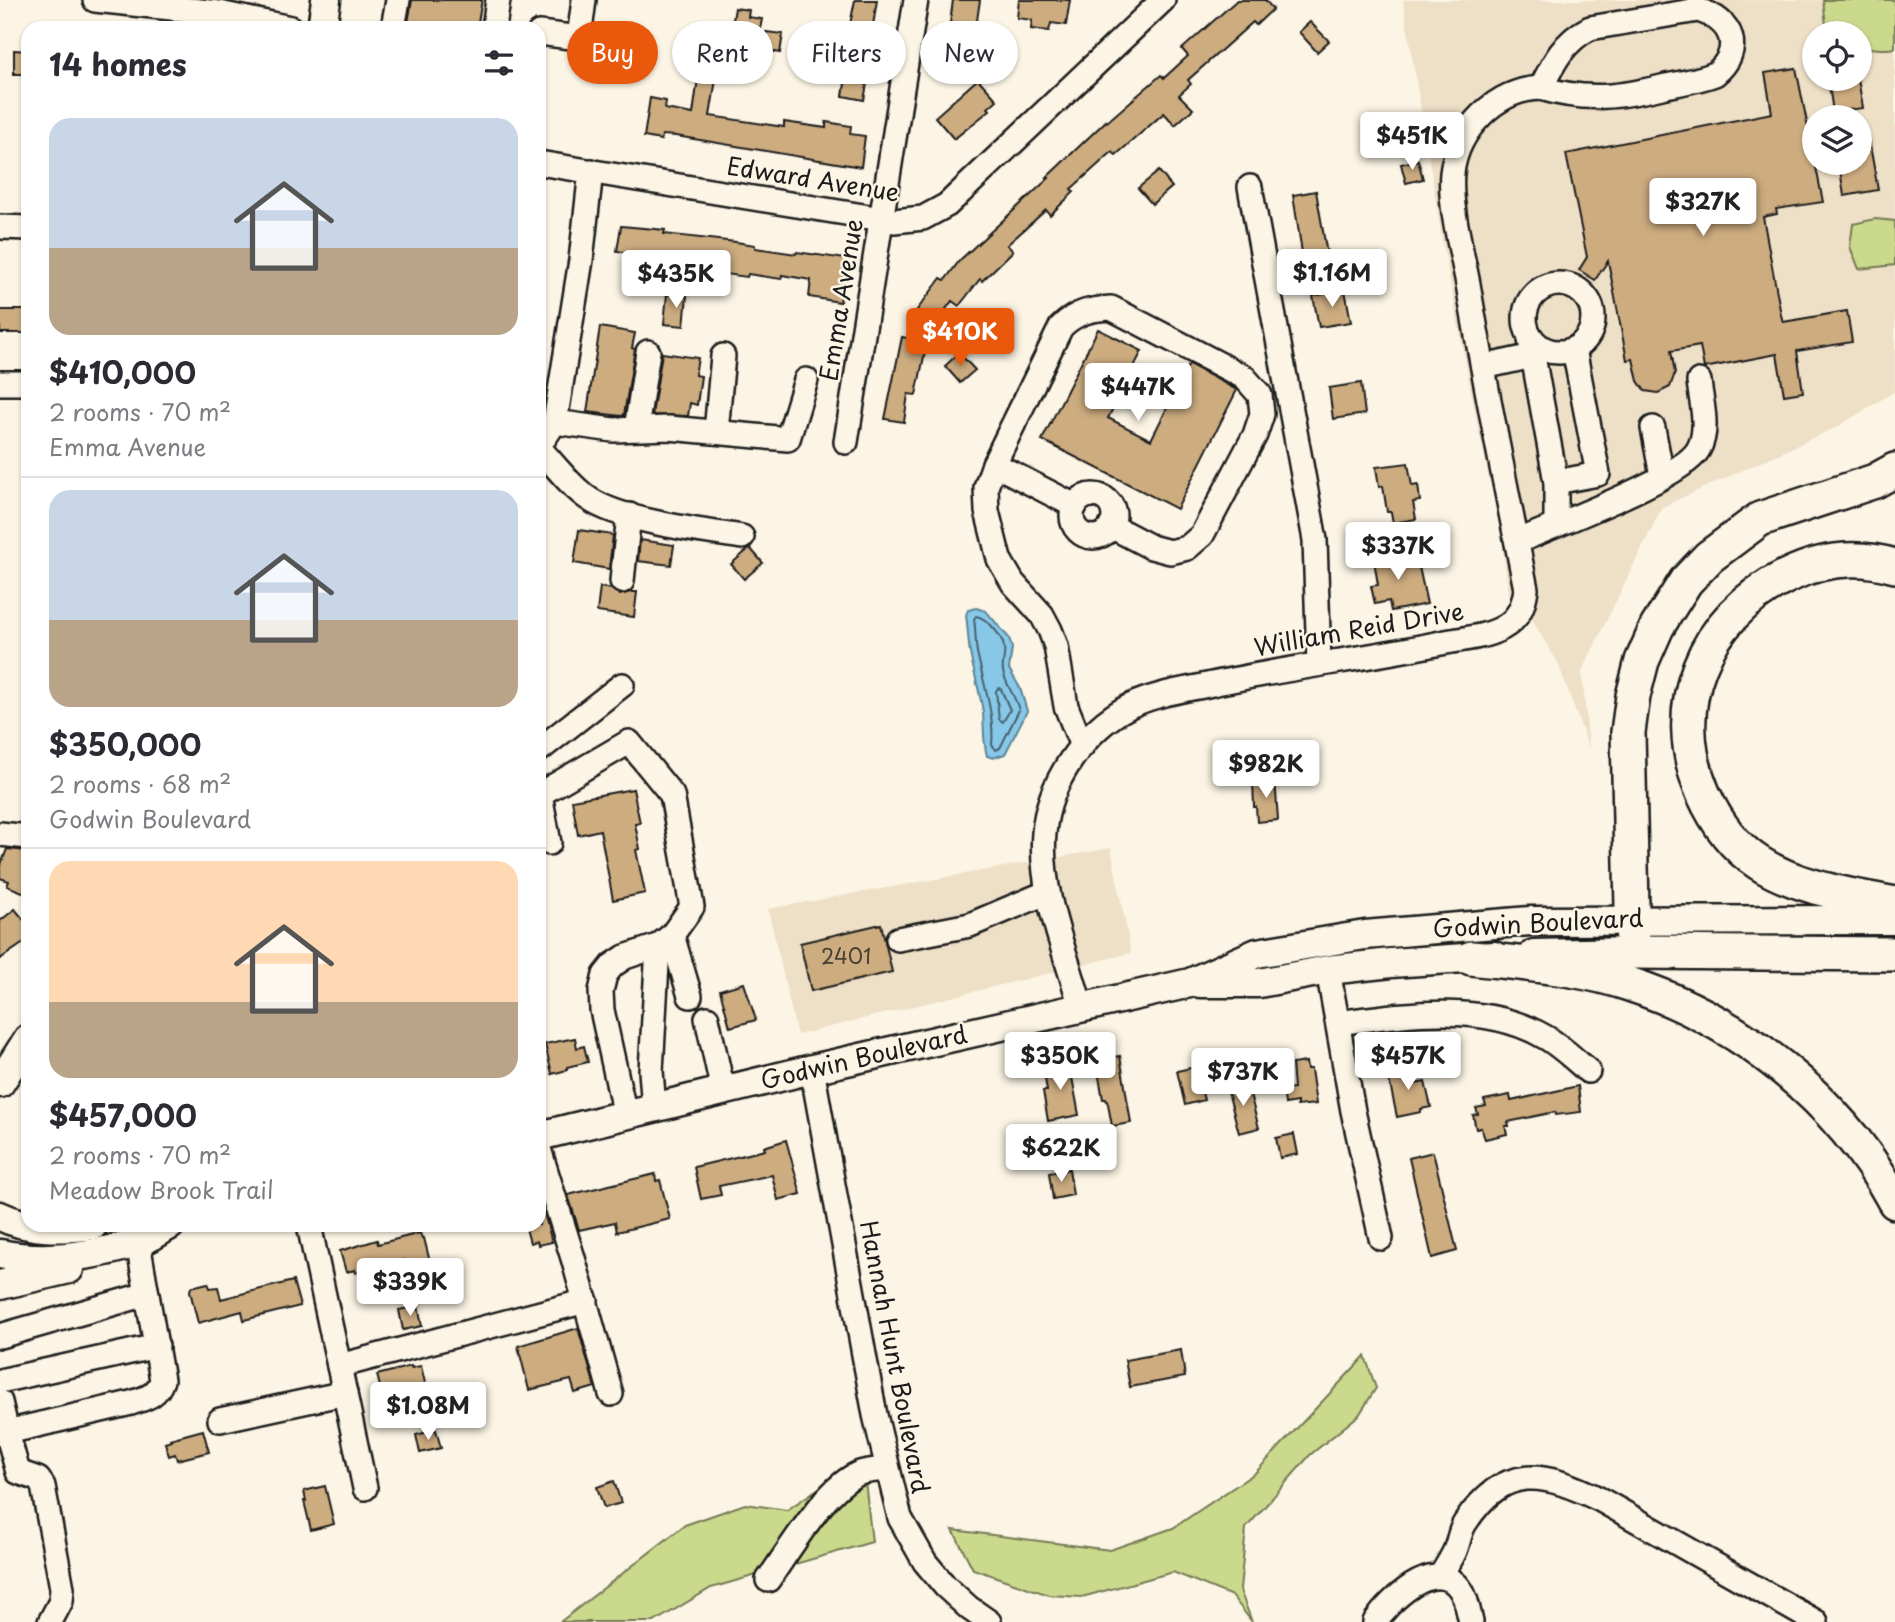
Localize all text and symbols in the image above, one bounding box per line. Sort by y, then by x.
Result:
chip: Buy [567,21,658,84]
chip: Rent [672,21,773,84]
chip: Filters [787,21,906,84]
chip: New [920,21,1018,84]
map controls [1802,21,1872,175]
button: locate [1802,21,1872,91]
text: 14 homes [49,41,187,86]
icon: filters [480,44,518,82]
button: layers [1802,105,1872,175]
pin: $451K [1363,113,1461,172]
text: $451K [1376,117,1448,152]
street label: Edward Avenue [725,147,902,209]
icon: home [221,163,347,289]
pin: $327K [1654,178,1752,238]
text: $327K [1665,183,1741,218]
street label: Emma Avenue [809,216,871,383]
pin: $435K [627,250,725,310]
pin: $1.16M [1275,250,1389,309]
text: $1.16M [1293,254,1371,289]
text: $435K [638,255,714,290]
pin: $410K [911,308,1009,368]
text: $410K [922,313,998,348]
text: $410,000 [49,349,196,394]
pin: $447K [1089,364,1187,423]
text: $447K [1101,368,1175,403]
text: 2 rooms · 70 m² [49,394,231,429]
text: Emma Avenue [49,429,206,464]
pin: $337K [1349,522,1447,582]
text: $337K [1361,527,1435,562]
icon: home [221,535,347,661]
street label: William Reid Drive [1251,592,1466,664]
text: $350,000 [49,721,201,766]
pin: $982K [1217,740,1315,800]
text: $982K [1228,745,1304,780]
text: 2 rooms · 68 m² [49,766,231,801]
text: Godwin Boulevard [49,801,251,836]
street label: Godwin Boulevard [1432,898,1644,945]
icon: home [221,906,347,1032]
house number: 2401 [821,939,871,971]
street label: Godwin Boulevard [757,1015,971,1097]
pin: $350K [1011,1032,1109,1092]
pin: $457K [1359,1032,1457,1092]
text: $350K [1021,1037,1099,1072]
text: $457K [1371,1037,1445,1072]
pin: $737K [1194,1048,1292,1108]
text: $737K [1207,1053,1279,1088]
text: $457,000 [49,1092,197,1137]
pin: $622K [1012,1124,1110,1184]
text: $622K [1022,1129,1100,1164]
text: 2 rooms · 70 m² [49,1137,231,1172]
text: Meadow Brook Trail [49,1172,274,1207]
street label: Hannah Hunt Boulevard [852,1217,940,1496]
pin: $339K [361,1258,459,1318]
text: $339K [373,1263,447,1298]
pin: $1.08M [371,1382,485,1442]
text: $1.08M [386,1387,470,1422]

